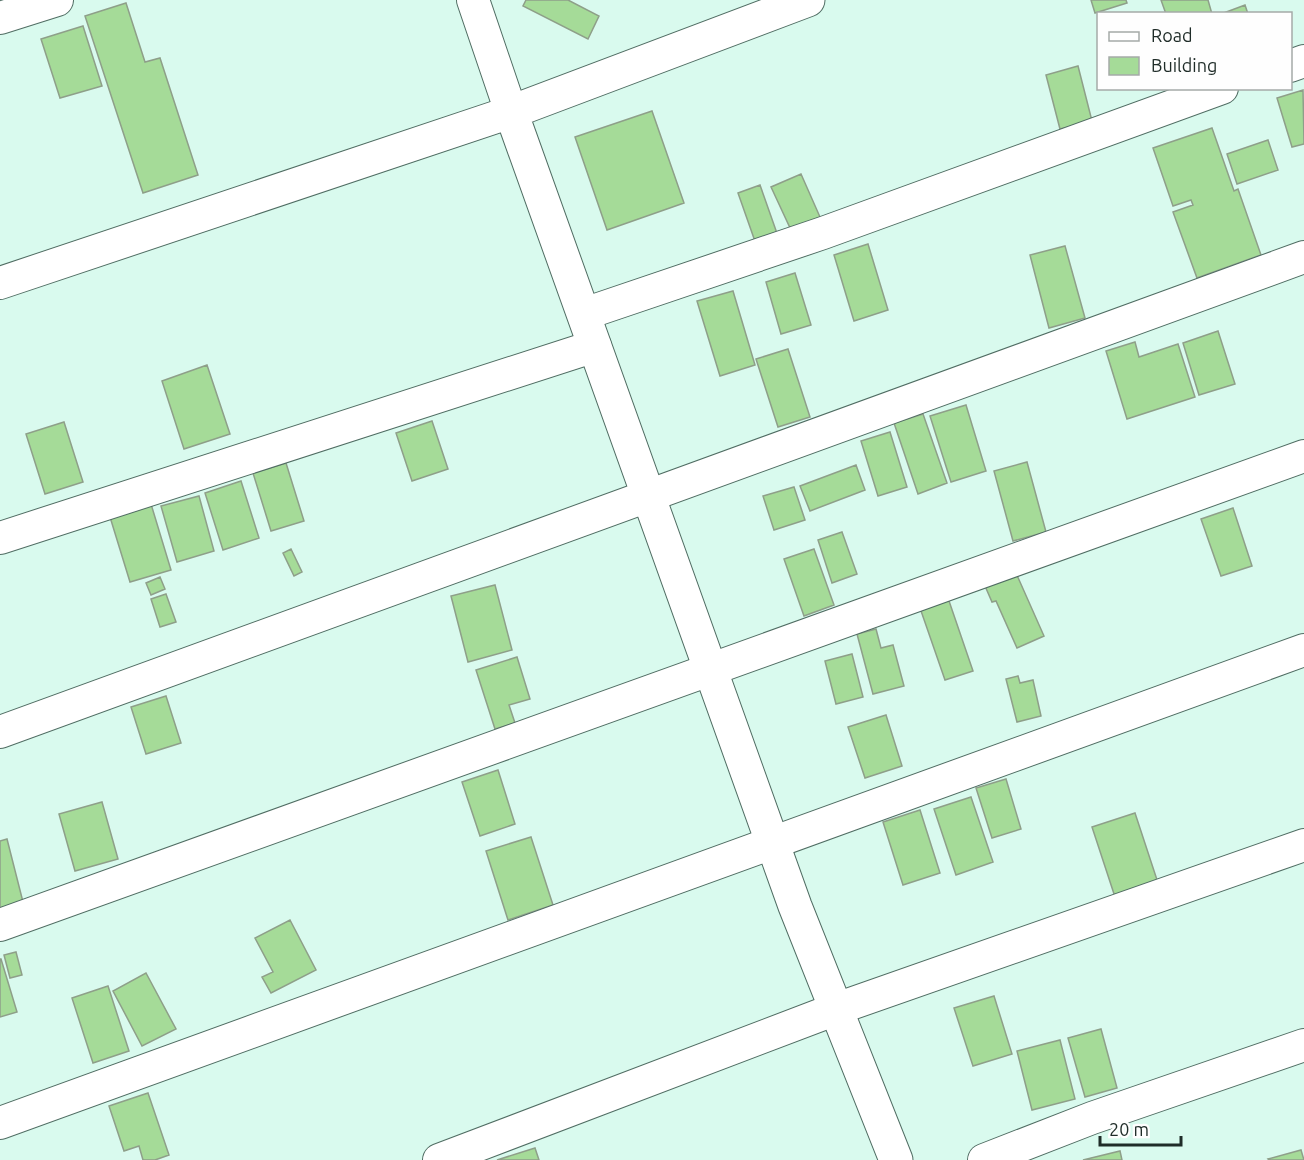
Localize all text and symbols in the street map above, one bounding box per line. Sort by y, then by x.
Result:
legend [1097,12,1292,90]
text: Road [1151,25,1193,45]
text: Building [1151,55,1217,75]
scale bar [1100,1109,1181,1147]
text: 20 m [1109,1119,1149,1139]

